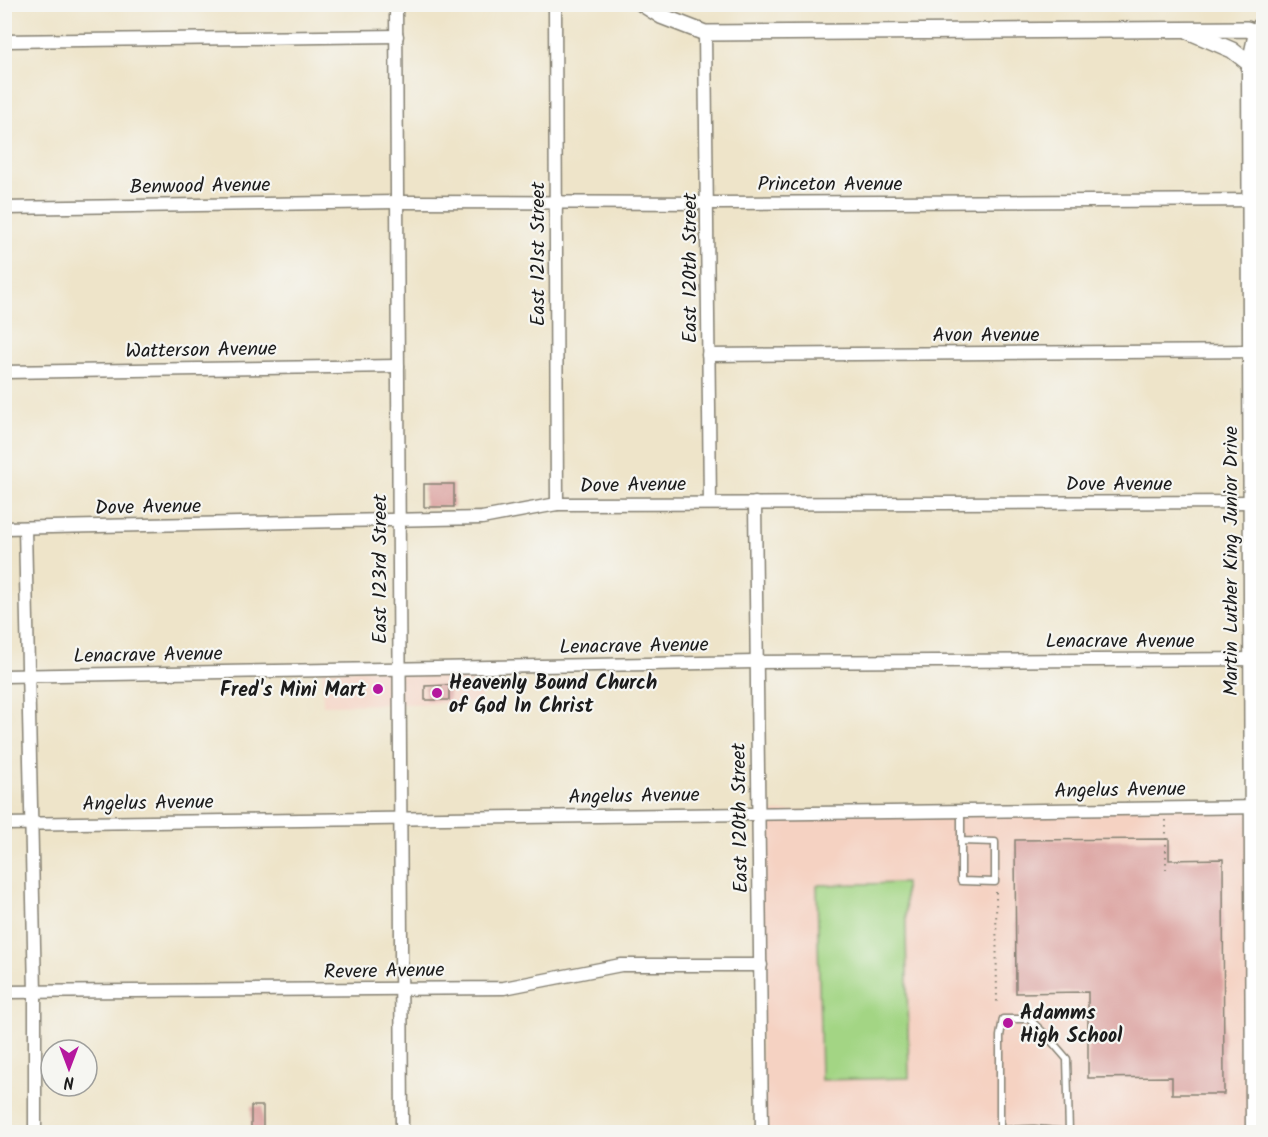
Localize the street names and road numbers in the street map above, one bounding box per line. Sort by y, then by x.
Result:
street label: Princeton Avenue [757,169,903,201]
street label: Benwood Avenue [129,170,271,204]
street label: East 121st Street [523,181,555,326]
street label: East 120th Street [675,193,707,343]
street label: Avon Avenue [932,320,1040,352]
street label: Watterson Avenue [125,334,277,368]
street label: Martin Luther King Junior Drive [1216,426,1248,696]
street label: Dove Avenue [580,469,686,503]
street label: Dove Avenue [1066,469,1172,501]
street label: Dove Avenue [95,491,201,525]
street label: East 123rd Street [365,494,397,644]
street label: Lenacrave Avenue [1045,626,1195,658]
street label: Lenacrave Avenue [559,630,709,664]
street label: Lenacrave Avenue [73,639,223,673]
street label: East 120th Street [724,742,758,893]
street label: Angelus Avenue [1054,774,1186,808]
street label: Angelus Avenue [568,780,700,814]
street label: Angelus Avenue [82,787,214,821]
street label: Revere Avenue [323,955,445,989]

